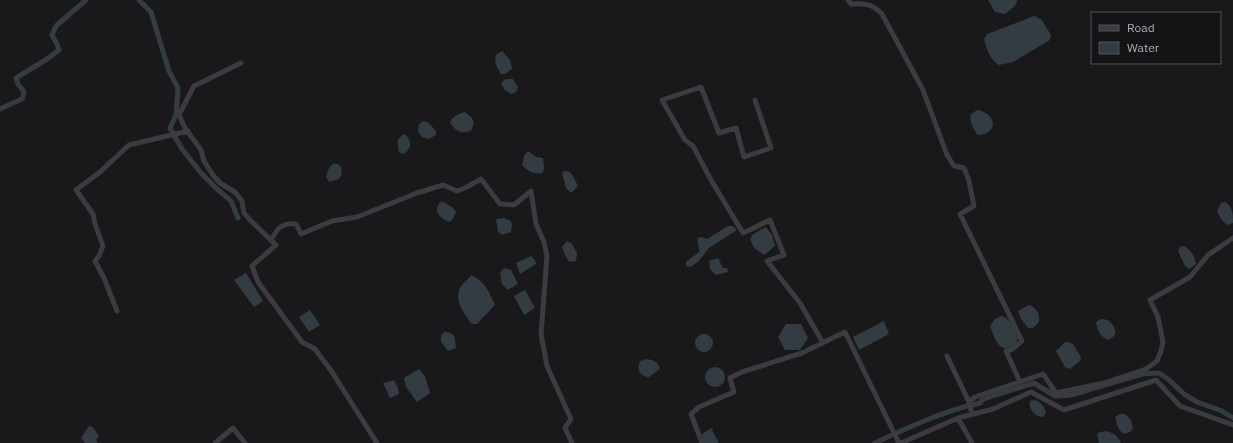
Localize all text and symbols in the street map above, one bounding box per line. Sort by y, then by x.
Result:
legend [1091,12,1221,64]
text: Road [1127,20,1155,35]
text: Water [1127,40,1160,55]

